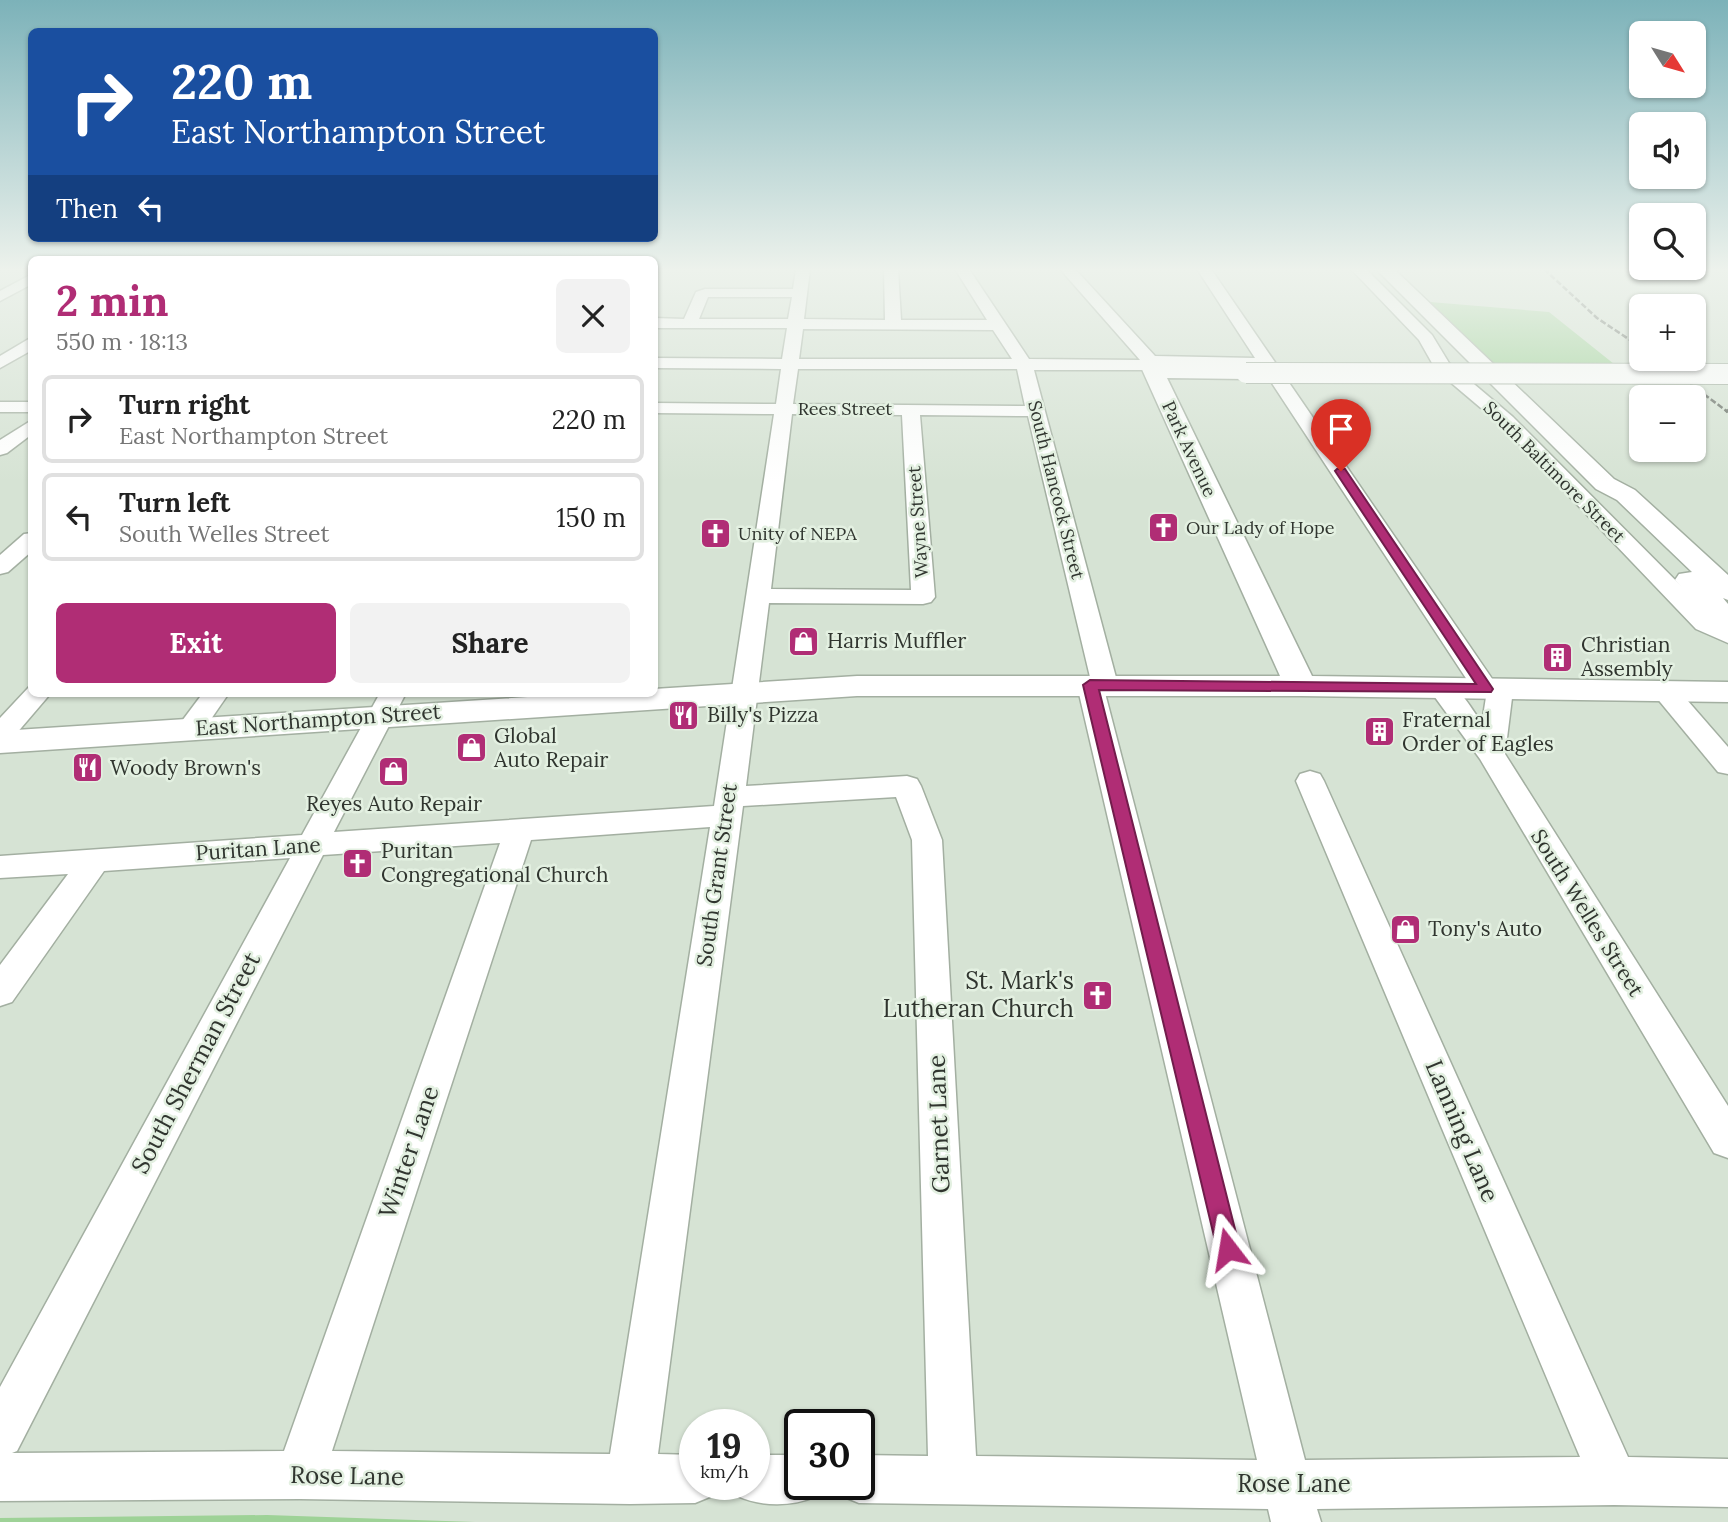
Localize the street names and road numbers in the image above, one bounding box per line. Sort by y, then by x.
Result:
street label: South Baltimore Street [1479,396,1630,547]
street label: Rees Street [798,397,892,420]
street label: Park Avenue [1157,397,1222,501]
street label: South Hancock Street [1023,398,1090,582]
street label: Wayne Street [902,465,933,579]
street label: East Northampton Street [194,697,442,742]
street label: South Grant Street [690,781,743,968]
street label: South Welles Street [1525,824,1650,1002]
street label: Puritan Lane [194,831,321,866]
street label: South Sherman Street [124,946,267,1179]
street label: Garnet Lane [921,1054,956,1194]
street label: Lanning Lane [1419,1055,1506,1206]
street label: Winter Lane [371,1082,446,1222]
street label: Rose Lane [290,1459,404,1492]
street label: Rose Lane [1237,1468,1351,1499]

